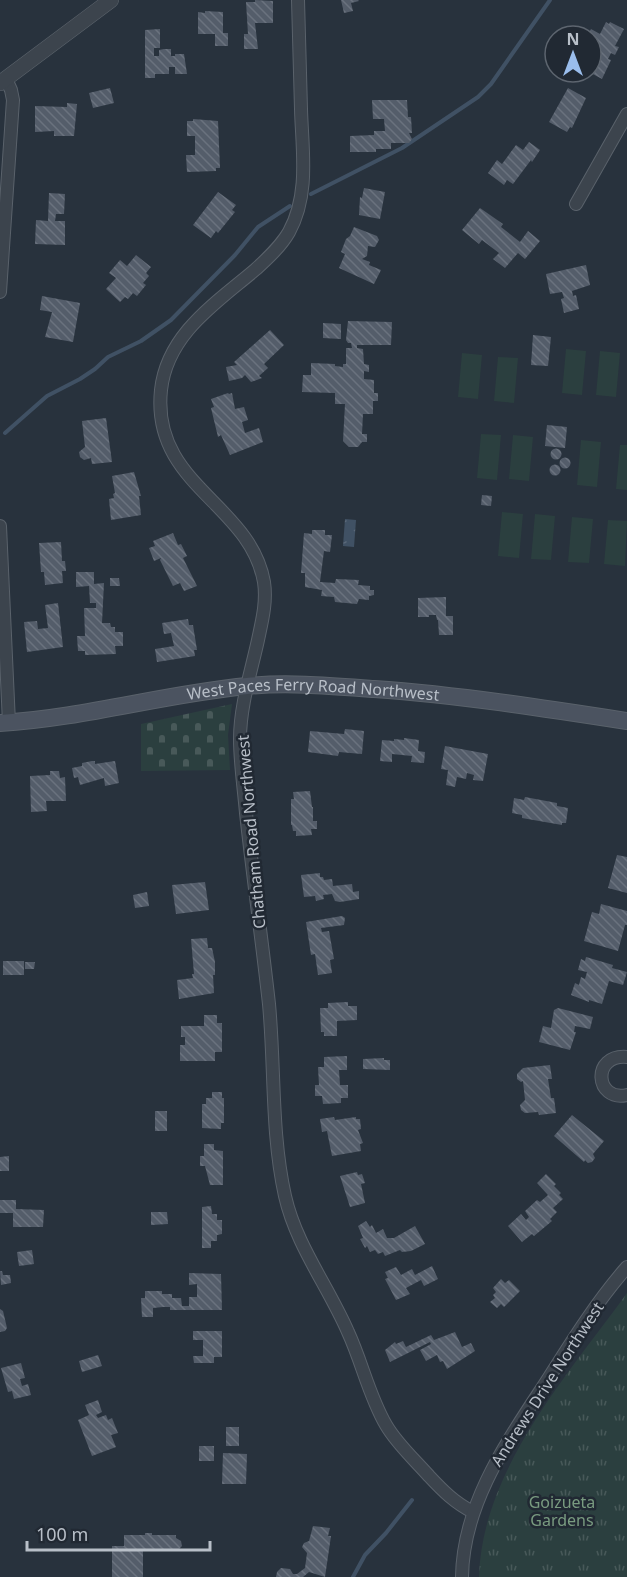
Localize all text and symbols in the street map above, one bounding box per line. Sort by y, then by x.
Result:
north arrow [543,24,603,84]
text: N [566,28,580,50]
street label: West Paces Ferry Road Northwest [185,673,441,706]
street label: Chatham Road Northwest [232,734,270,930]
street label: Andrews Drive Northwest [485,1297,609,1471]
park label: Goizueta Gardens [529,1491,595,1531]
scale bar [27,1514,210,1552]
text: 100 m [36,1522,88,1546]

